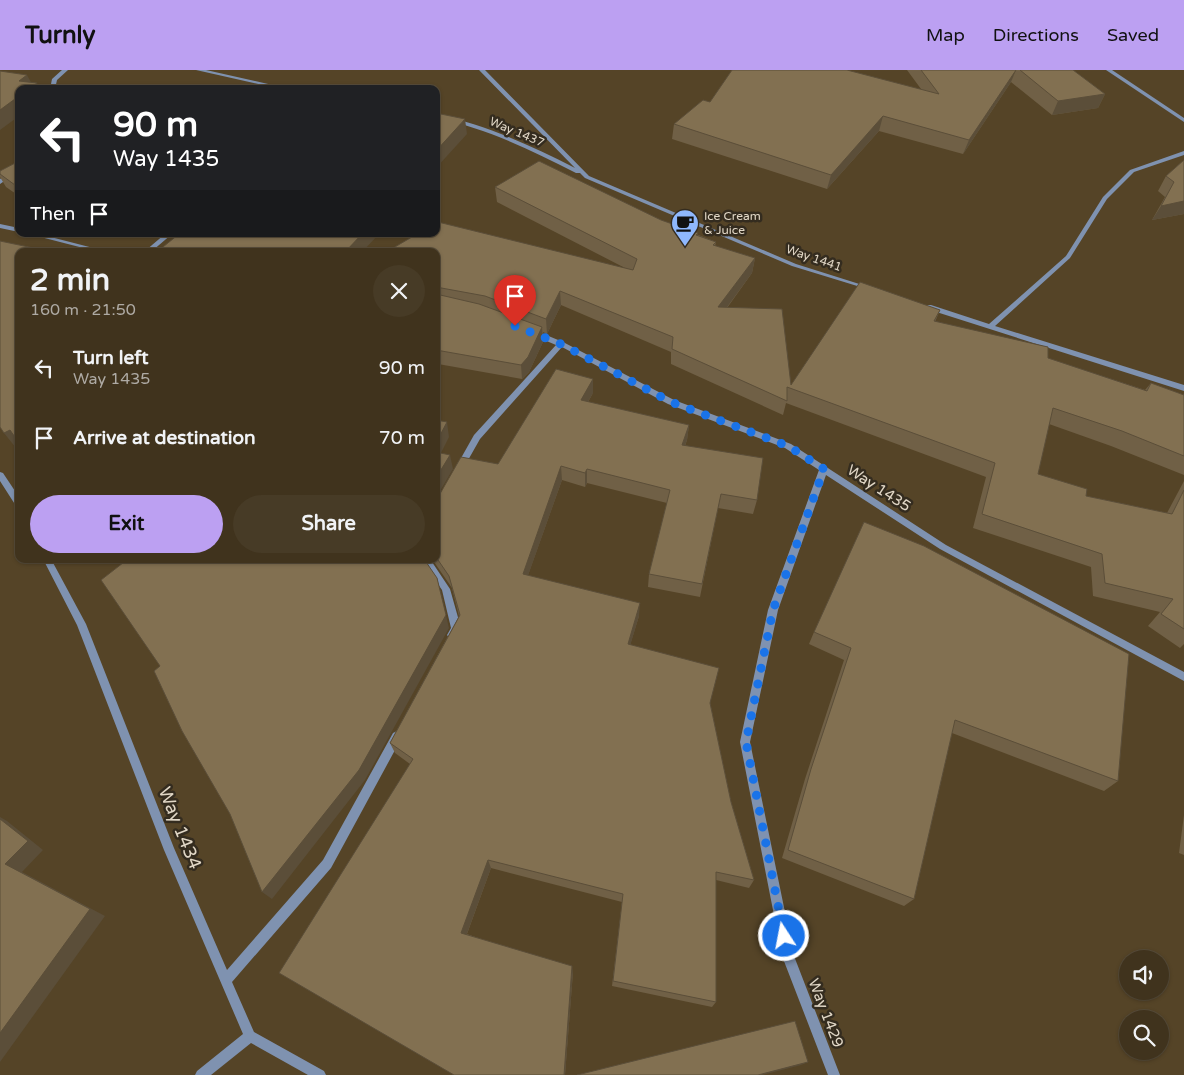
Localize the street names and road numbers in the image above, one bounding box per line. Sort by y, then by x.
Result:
street label: Way 1437 [488,114,546,150]
street label: Way 1441 [784,242,844,274]
street label: Way 1435 [844,461,914,515]
street label: Way 1434 [154,784,206,872]
street label: Way 1429 [805,976,847,1050]

